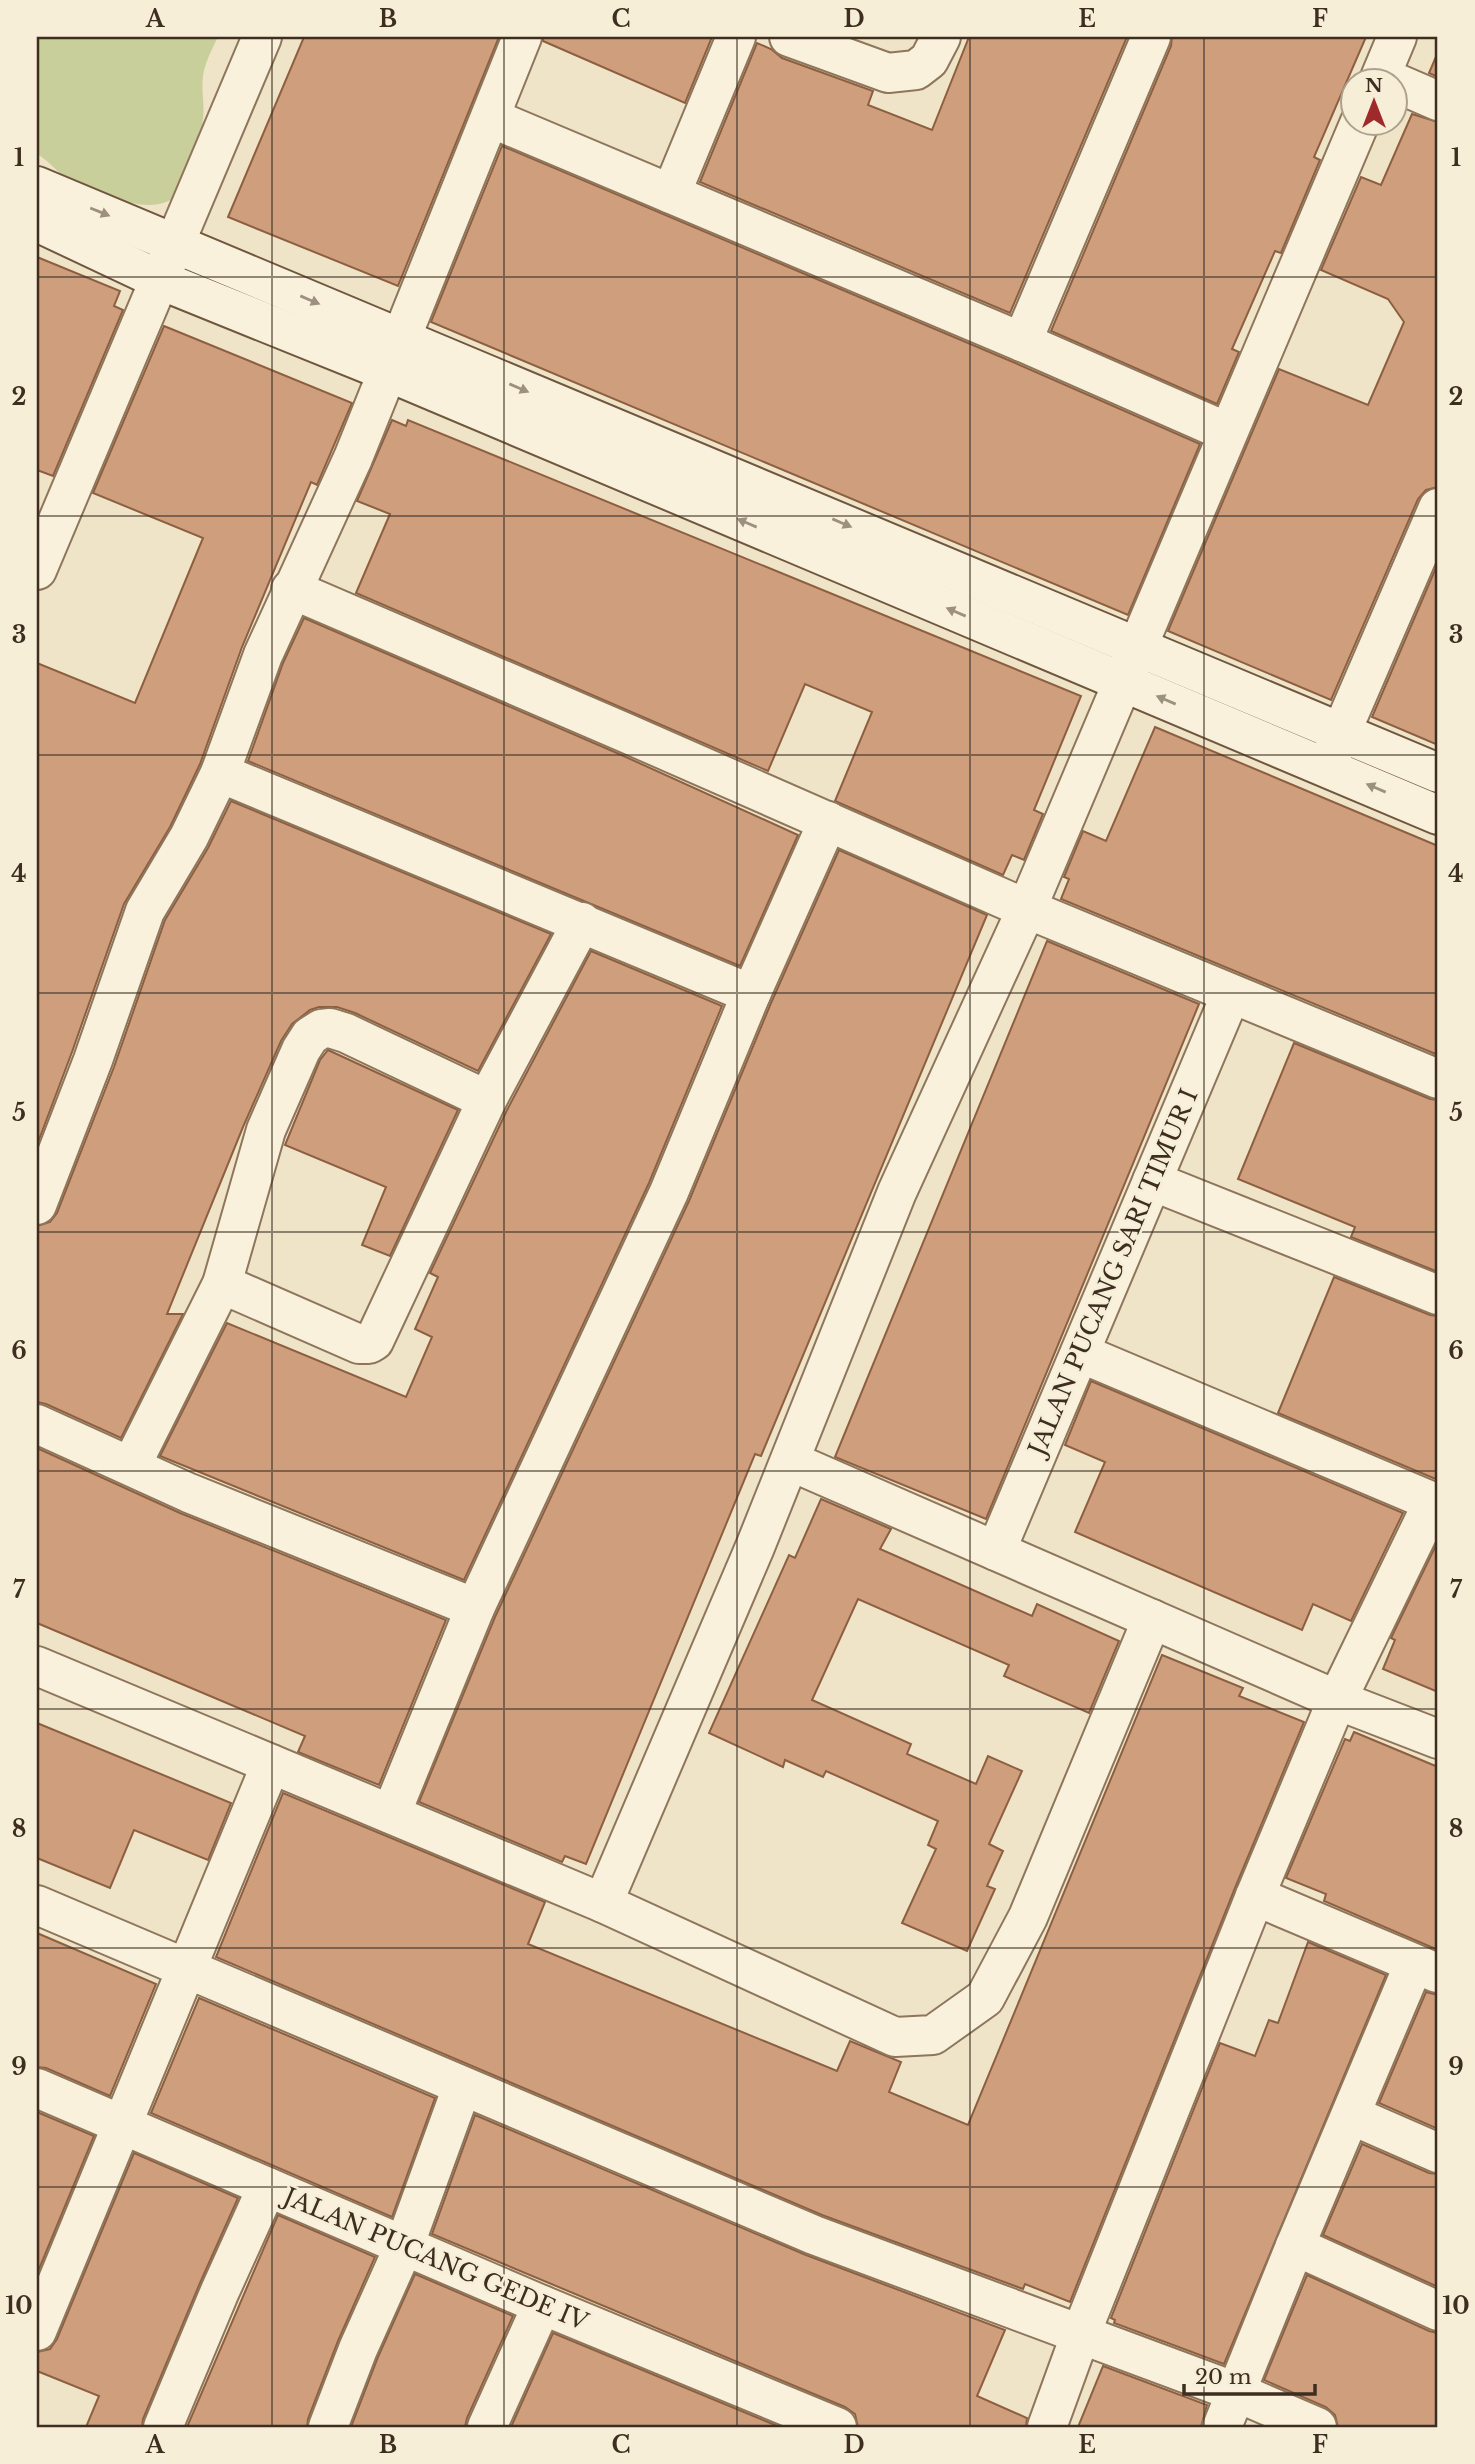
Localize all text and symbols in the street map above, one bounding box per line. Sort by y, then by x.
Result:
text: A [145,5,166,33]
text: B [379,5,397,33]
text: C [612,5,630,33]
text: D [843,5,865,33]
text: E [1078,5,1096,33]
text: F [1312,5,1328,33]
north arrow [1338,66,1408,136]
text: N [1365,74,1383,97]
text: 1 [14,144,24,172]
text: 1 [1451,144,1461,172]
one-way arrow [90,206,111,217]
one-way arrow [299,294,320,305]
text: 2 [12,383,26,411]
one-way arrow [509,383,530,394]
text: 2 [1449,383,1463,411]
one-way arrow [736,517,757,528]
one-way arrow [832,517,852,529]
one-way arrow [946,606,967,617]
text: 3 [12,621,26,649]
text: 3 [1449,621,1463,649]
one-way arrow [1156,694,1176,706]
one-way arrow [1365,782,1386,793]
text: 4 [11,860,27,888]
text: 4 [1448,860,1464,888]
street label: JALAN PUCANG SARI TIMUR I [1021,1084,1204,1462]
text: 5 [12,1099,26,1127]
text: 5 [1449,1099,1463,1127]
text: 6 [11,1337,27,1365]
text: 6 [1448,1337,1464,1365]
text: 7 [13,1576,26,1604]
text: 7 [1450,1576,1463,1604]
text: 8 [12,1815,26,1843]
text: 8 [1449,1815,1463,1843]
text: 9 [11,2053,27,2081]
text: 9 [1448,2053,1464,2081]
street label: JALAN PUCANG GEDE IV [277,2180,594,2337]
text: 10 [5,2292,33,2320]
text: 10 [1442,2292,1470,2320]
scale bar [1184,2352,1316,2396]
text: 20 m [1195,2364,1252,2390]
text: A [145,2431,166,2459]
text: B [379,2431,397,2459]
text: C [612,2431,630,2459]
text: D [843,2431,865,2459]
text: E [1078,2431,1096,2459]
text: F [1312,2431,1328,2459]

